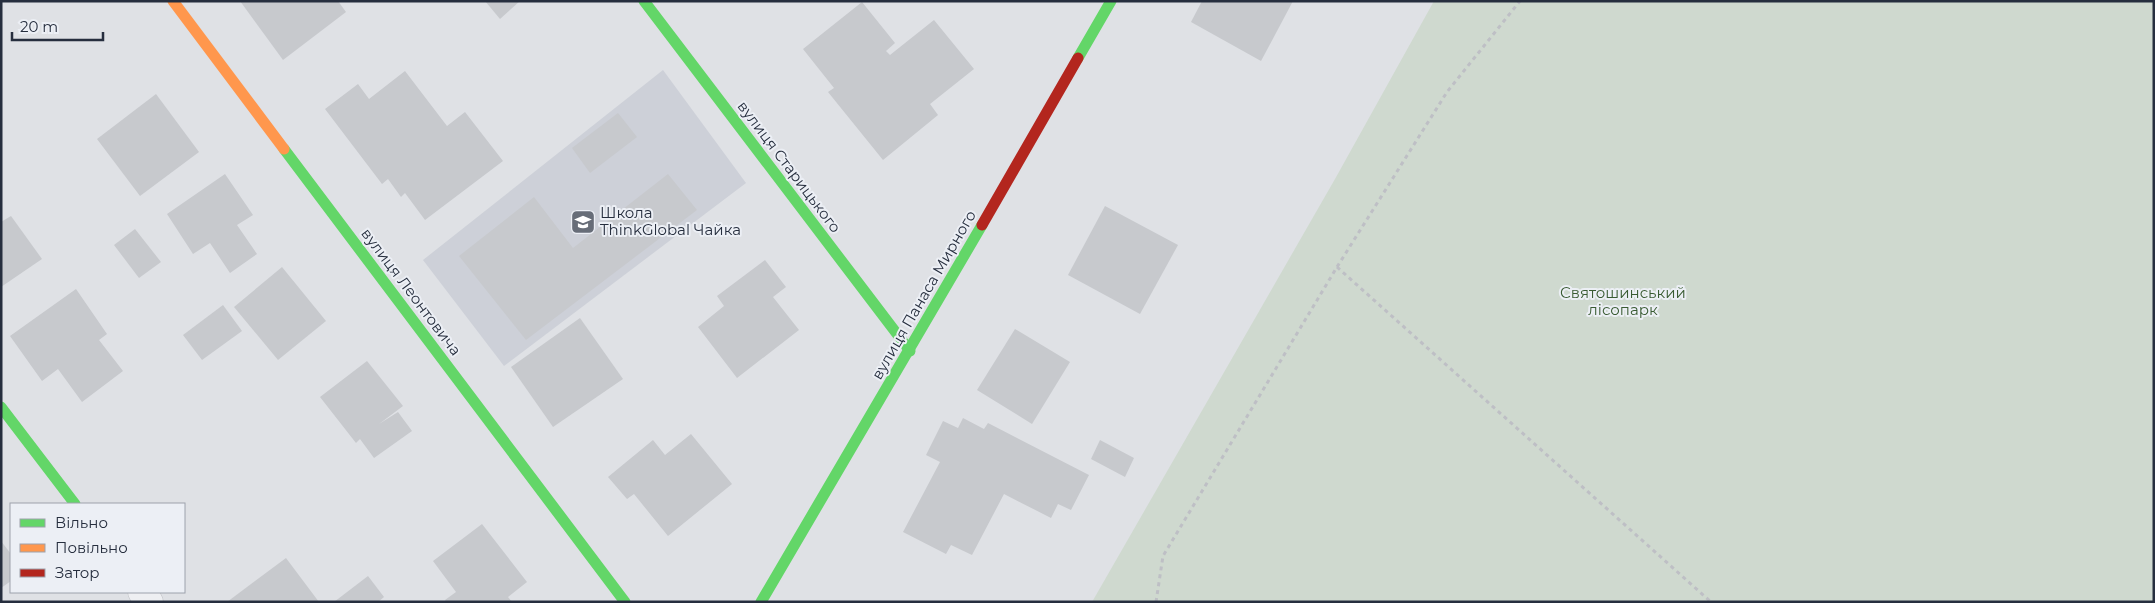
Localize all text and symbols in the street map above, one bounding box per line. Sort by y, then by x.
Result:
scale bar [12,10,104,42]
text: 20 m [20,17,58,36]
street label: вулиця Старицького [734,97,845,236]
place label: Школа ThinkGlobal Чайка [600,203,741,239]
street label: вулиця Панаса Мирного [867,207,980,383]
school or university icon: Школа ThinkGlobal Чайка [570,209,596,235]
street label: вулиця Леонтовича [357,224,465,359]
park label: Святошинський лісопарк [1560,283,1686,319]
legend [10,503,185,593]
text: Вільно [55,513,108,532]
text: Повільно [55,538,128,557]
text: Затор [55,563,100,582]

